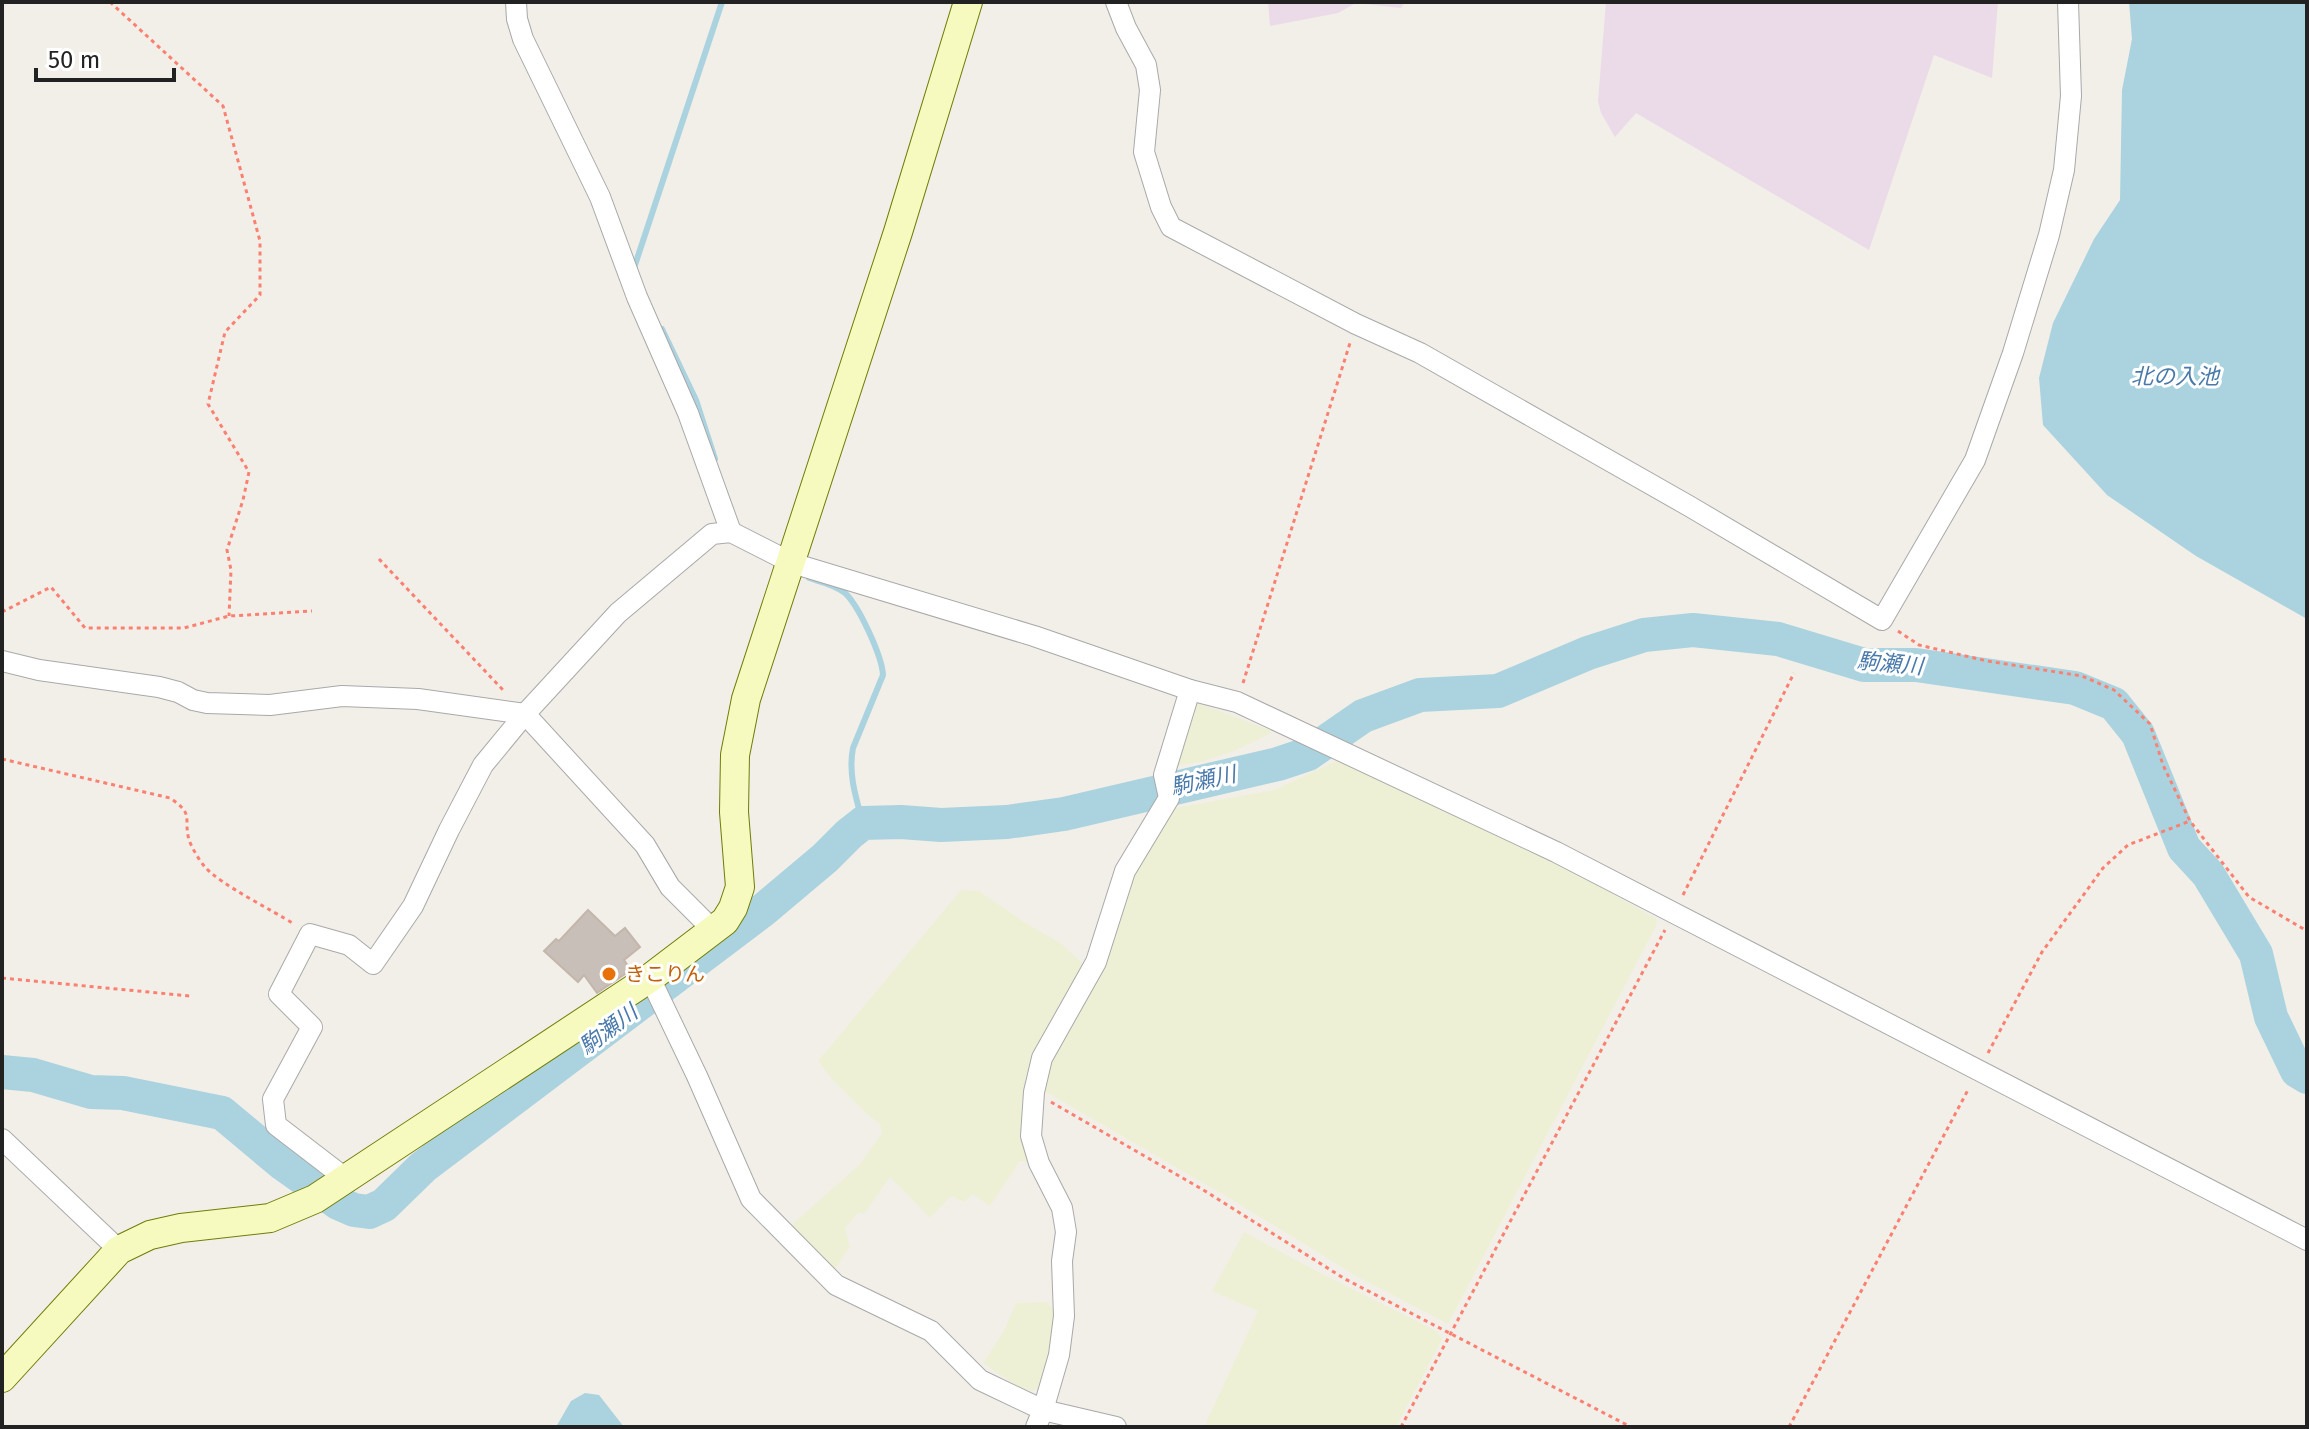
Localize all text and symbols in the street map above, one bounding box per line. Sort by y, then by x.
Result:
scale bar [36,32,174,82]
text: 50 m [48,46,100,74]
water label: 北の入池 [2131,363,2221,390]
water label: 駒瀬川 [1856,647,1926,680]
water label: 駒瀬川 [1168,760,1240,801]
place label: きこりん [625,962,705,986]
marker: きこりん [600,965,618,983]
water label: 駒瀬川 [574,998,644,1060]

